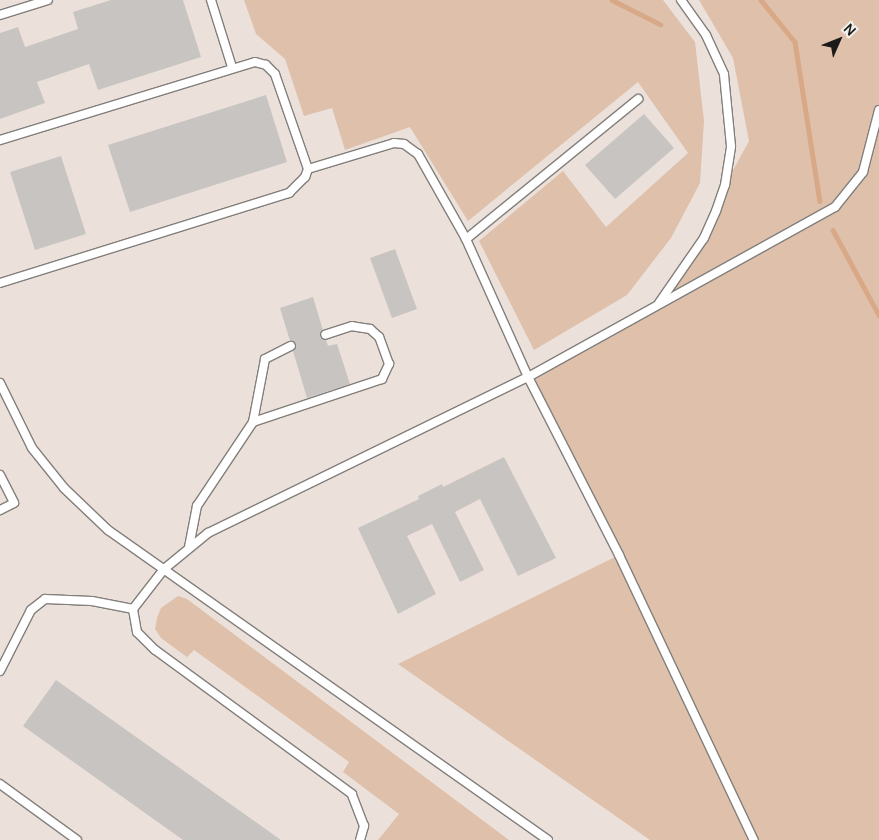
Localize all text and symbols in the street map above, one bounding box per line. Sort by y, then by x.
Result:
north arrow [814,15,864,65]
text: N [840,19,860,39]

